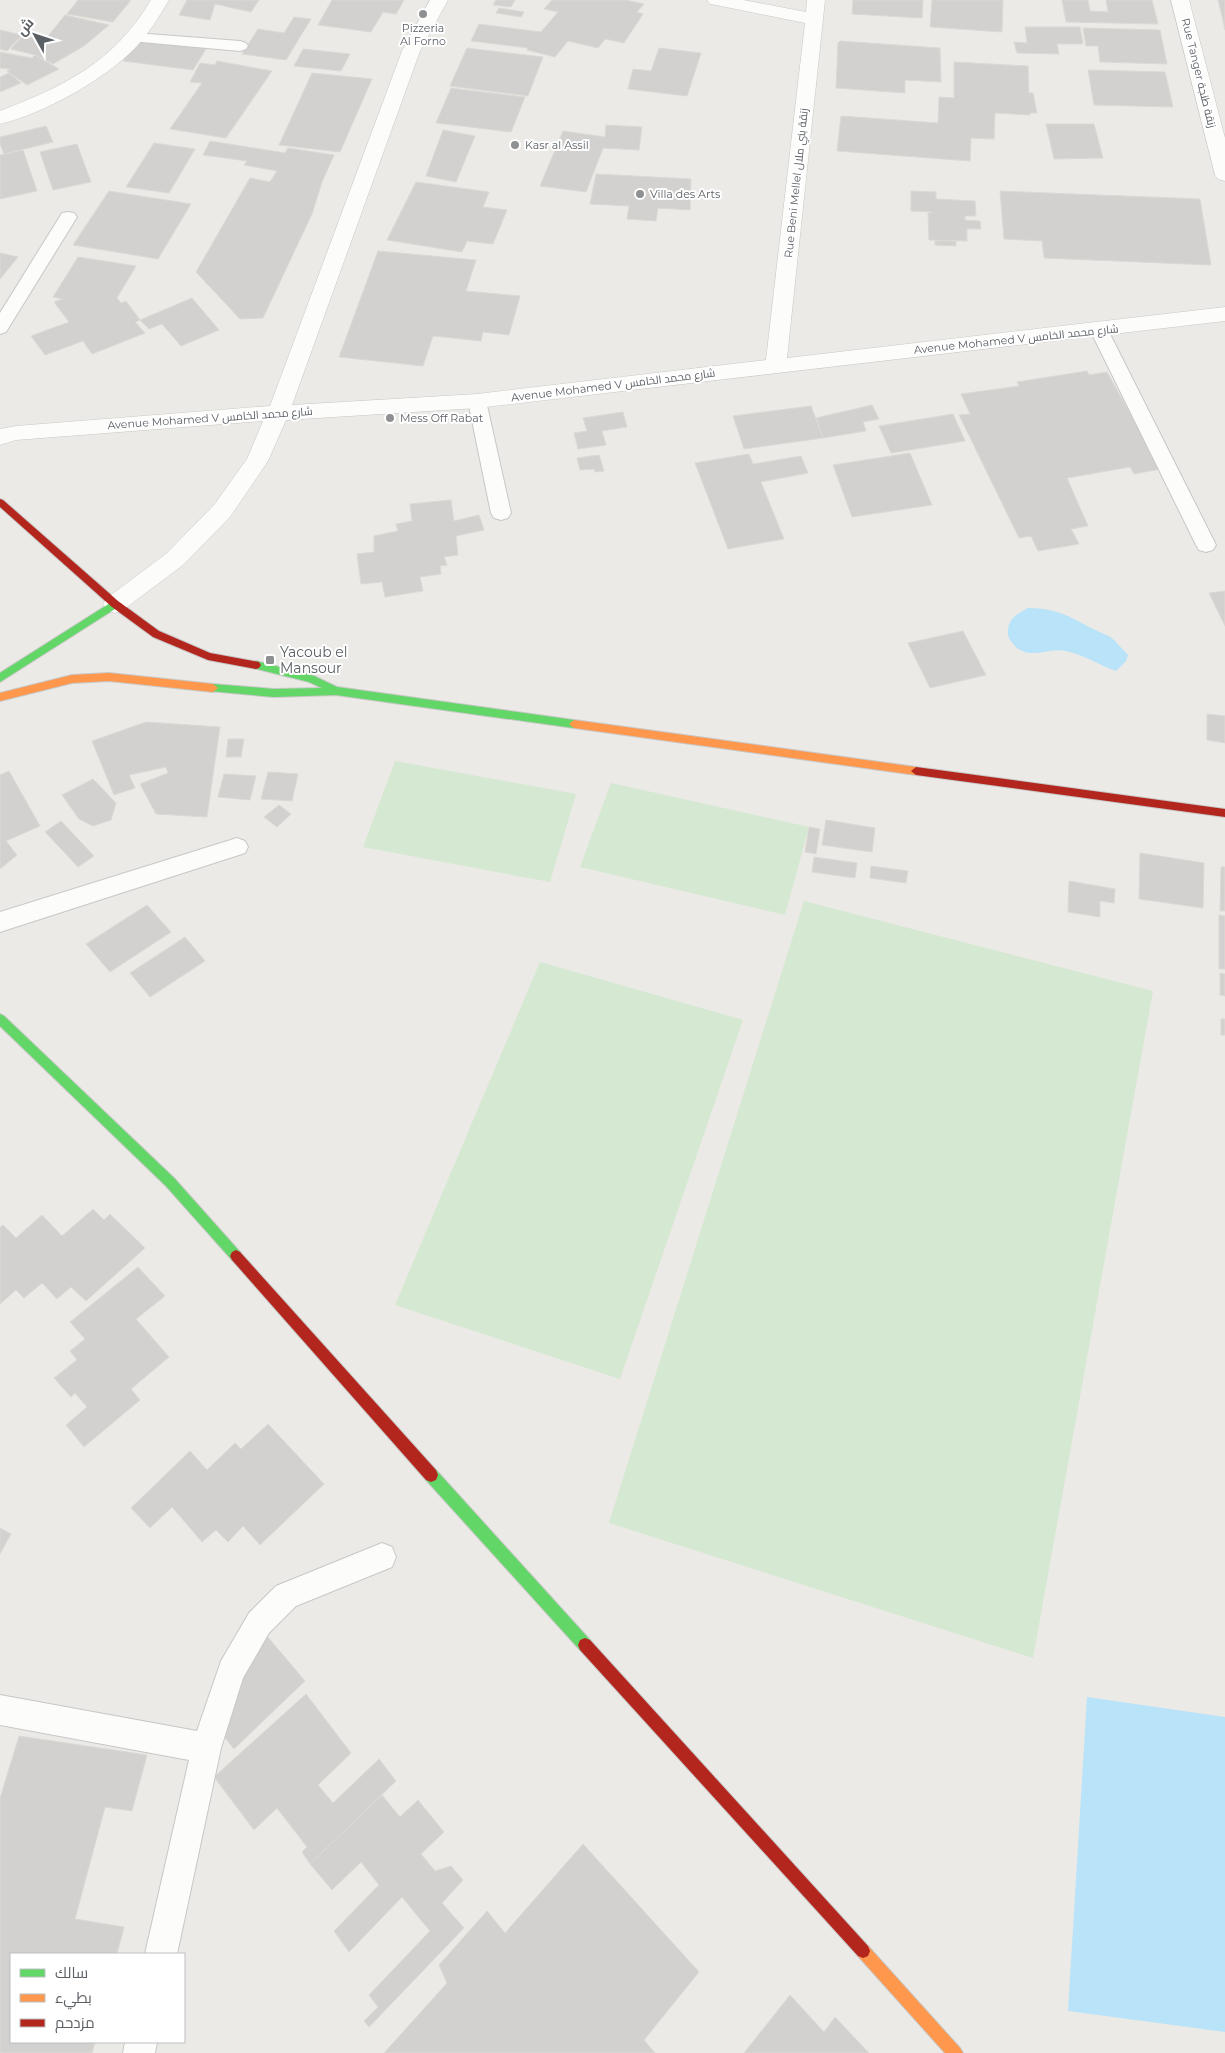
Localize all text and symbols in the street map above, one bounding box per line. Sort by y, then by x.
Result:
marker: Pizzeria Al Forno [417,8,429,20]
north arrow [10,10,60,60]
text: ش [12,14,38,39]
street label: Rue Tanger زنقة طنجة [1179,17,1219,130]
place label: Pizzeria Al Forno [400,21,446,48]
street label: Rue Beni Mellel زنقة بني ملال [781,107,813,259]
place label: Kasr al Assil [525,138,589,152]
marker: Kasr al Assil [509,139,521,151]
place label: Villa des Arts [650,187,721,201]
marker: Villa des Arts [634,188,646,200]
street label: Avenue Mohamed V شارع محمد الخامس [913,321,1119,358]
street label: Avenue Mohamed V شارع محمد الخامس [510,366,716,405]
street label: Avenue Mohamed V شارع محمد الخامس [107,404,313,433]
place label: Mess Off Rabat [400,411,484,425]
marker: Mess Off Rabat [384,412,396,424]
place label: Yacoub el Mansour [280,643,348,677]
marker: Yacoub el Mansour [264,654,276,666]
legend [10,1953,185,2043]
text: سالك [55,1963,88,1982]
text: بطيء [55,1988,92,2010]
text: مزدحم [55,2013,95,2033]

